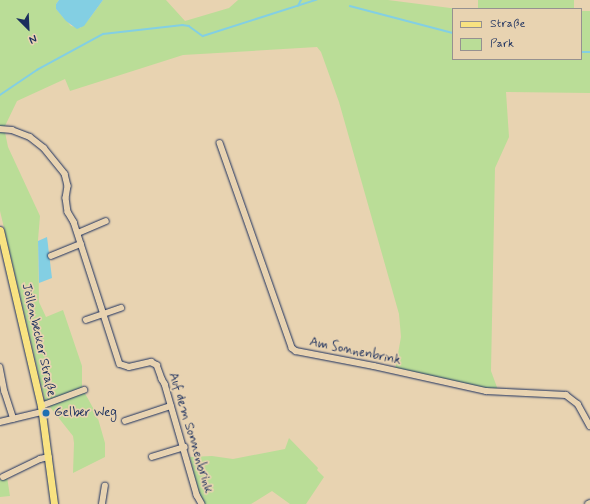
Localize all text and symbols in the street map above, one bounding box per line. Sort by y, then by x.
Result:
north arrow [8,8,48,48]
legend [452,8,582,60]
text: Straße [490,16,525,32]
text: N [27,31,39,47]
text: Park [490,36,514,52]
street label: Jöllenbecker Straße [17,282,59,398]
street label: Am Sonnenbrink [307,334,403,370]
street label: Auf dem Sonnenbrink [165,372,215,494]
place label: Gelber Weg [54,405,117,421]
marker: Gelber Weg [41,408,51,418]

